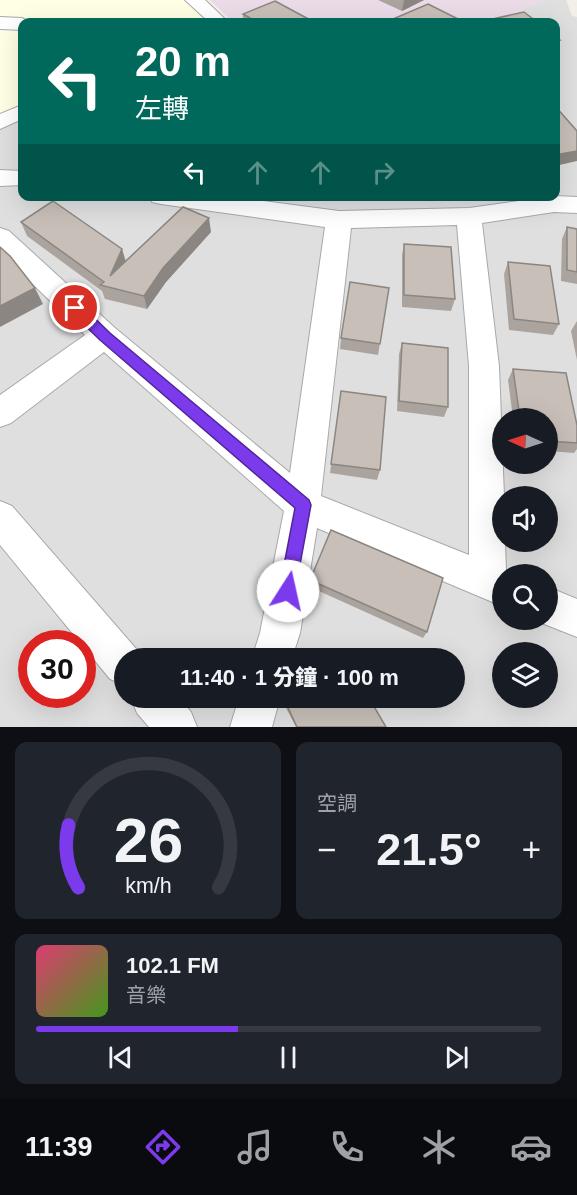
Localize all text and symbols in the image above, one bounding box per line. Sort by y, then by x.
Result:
text: 20 m [135,38,231,85]
icon: left [36,42,114,120]
text: 左轉 [135,94,189,124]
icon: left [178,156,211,189]
icon: ahead [241,156,274,189]
icon: ahead [304,156,337,189]
icon: right [367,156,400,189]
pin [49,282,100,333]
icon: arrive [58,291,91,324]
north arrow [492,408,558,474]
map controls [492,408,558,708]
button: sound [492,486,558,552]
position arrow [256,559,320,623]
button: search [492,564,558,630]
speed limit sign: 30 [18,630,96,708]
button: layers [492,642,558,708]
text: 11:40 · 1 分鐘 · 100 m [180,665,399,690]
text: 空調 [317,792,357,814]
text: 26 [113,806,183,875]
text: 21.5° [376,824,482,875]
text: − [317,831,336,868]
text: + [522,831,541,868]
text: km/h [125,874,171,898]
text: 102.1 FM [126,953,219,978]
text: 音樂 [126,984,166,1006]
icon: previous [104,1041,137,1074]
icon: pause [272,1041,305,1074]
icon: next [440,1041,473,1074]
icon: directions [142,1126,184,1168]
icon: music [234,1126,276,1168]
icon: phone [326,1126,368,1168]
icon: climate [418,1126,460,1168]
icon: car [510,1126,552,1168]
text: 11:39 [25,1132,93,1162]

